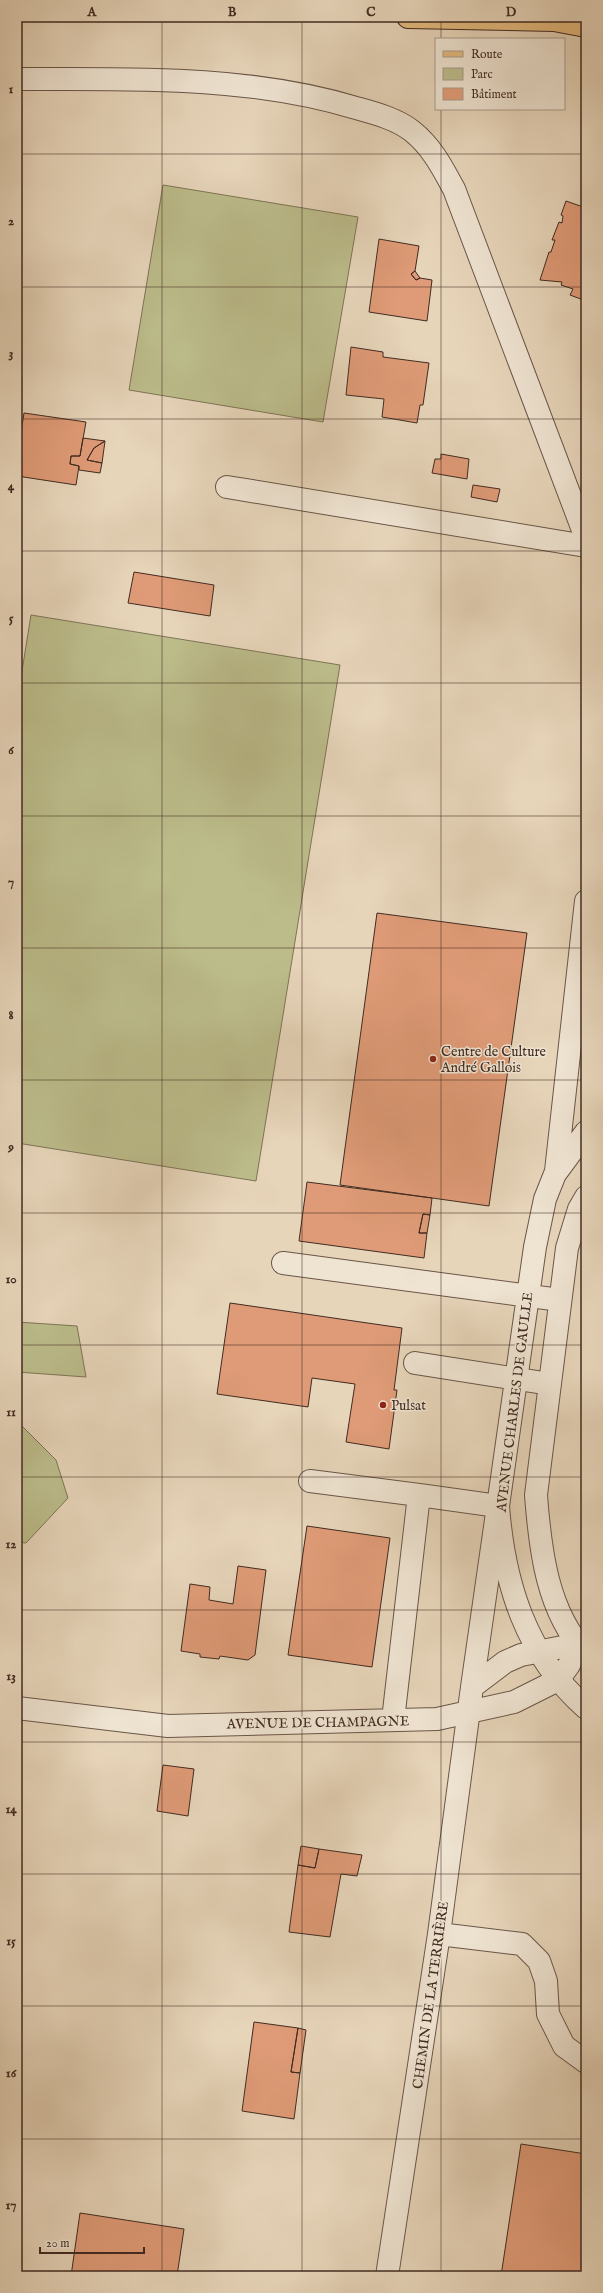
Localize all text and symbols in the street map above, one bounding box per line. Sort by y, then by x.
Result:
text: A [87,4,98,21]
text: B [228,4,237,21]
text: C [366,4,376,21]
text: D [506,4,517,21]
legend [435,38,565,110]
text: Route [471,47,503,62]
text: Parc [471,67,493,82]
text: 1 [9,81,14,98]
text: Bâtiment [471,87,517,102]
text: 2 [8,213,14,230]
text: 3 [9,345,14,362]
text: 4 [8,478,15,495]
text: 5 [9,610,14,627]
text: 6 [8,742,14,759]
text: 7 [8,874,14,891]
text: 8 [8,1007,14,1024]
place label: Centre de Culture André Gallois [440,1043,547,1077]
marker: Centre de Culture André Gallois [428,1054,438,1064]
text: 9 [7,1139,14,1156]
text: 10 [5,1271,17,1288]
street label: AVENUE CHARLES DE GAULLE [492,1291,537,1514]
place label: Pulsat [391,1397,426,1415]
marker: Pulsat [378,1400,388,1410]
text: 11 [6,1404,16,1421]
text: 12 [6,1536,16,1553]
text: 13 [6,1668,16,1685]
street label: AVENUE DE CHAMPAGNE [225,1712,410,1734]
text: 14 [5,1801,17,1818]
street label: CHEMIN DE LA TERRIÈRE [408,1900,453,2090]
text: 15 [6,1933,16,1950]
text: 16 [6,2065,17,2082]
text: 17 [6,2197,16,2214]
scale bar [40,2229,144,2255]
text: 20 m [46,2236,69,2251]

